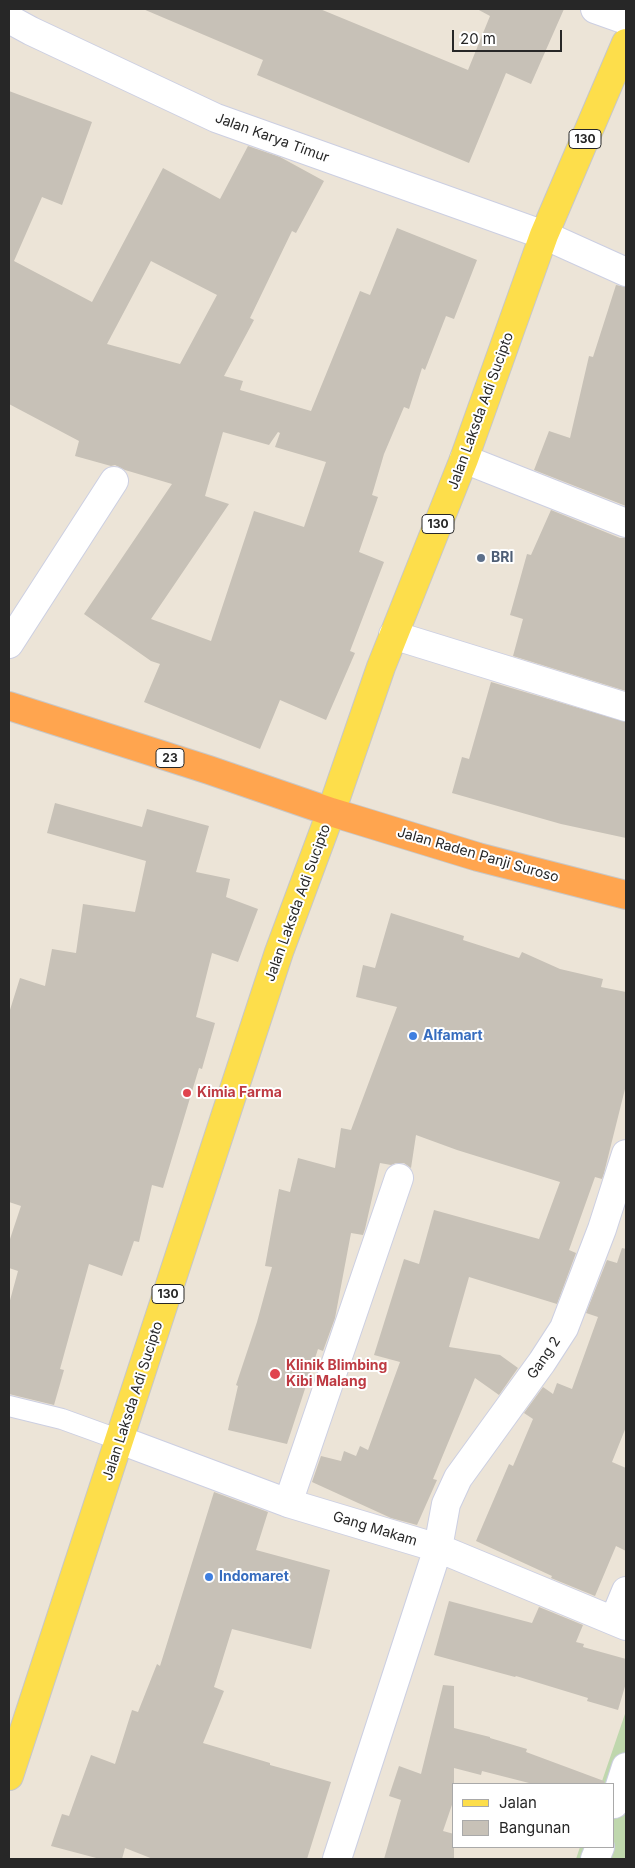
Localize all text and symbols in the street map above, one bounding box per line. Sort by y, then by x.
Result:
scale bar [455,20,565,52]
text: 20 m [460,29,496,48]
street label: Jalan Karya Timur [213,110,331,166]
road number: 130 [569,130,601,148]
street label: Jalan Laksda Adi Sucipto [445,330,517,492]
road number: 130 [422,514,454,534]
place label: BRI [491,550,513,566]
marker: BRI [475,552,487,564]
road number: 23 [156,748,184,768]
street label: Jalan Laksda Adi Sucipto [262,822,334,984]
street label: Jalan Raden Panji Suroso [395,824,561,886]
place label: Alfamart [423,1028,483,1044]
marker: Alfamart [407,1030,419,1042]
place label: Kimia Farma [197,1085,282,1101]
marker: Kimia Farma [181,1087,193,1099]
road number: 130 [152,1285,184,1304]
street label: Jalan Laksda Adi Sucipto [99,1319,167,1483]
street label: Gang 2 [524,1334,564,1382]
place label: Klinik Blimbing Kibi Malang [286,1358,387,1390]
marker: Klinik Blimbing Kibi Malang [268,1367,282,1381]
street label: Gang Makam [331,1508,419,1550]
place label: Indomaret [219,1569,289,1585]
marker: Indomaret [203,1571,215,1583]
legend [452,1783,615,1848]
text: Jalan [499,1793,537,1812]
text: Bangunan [499,1818,570,1837]

